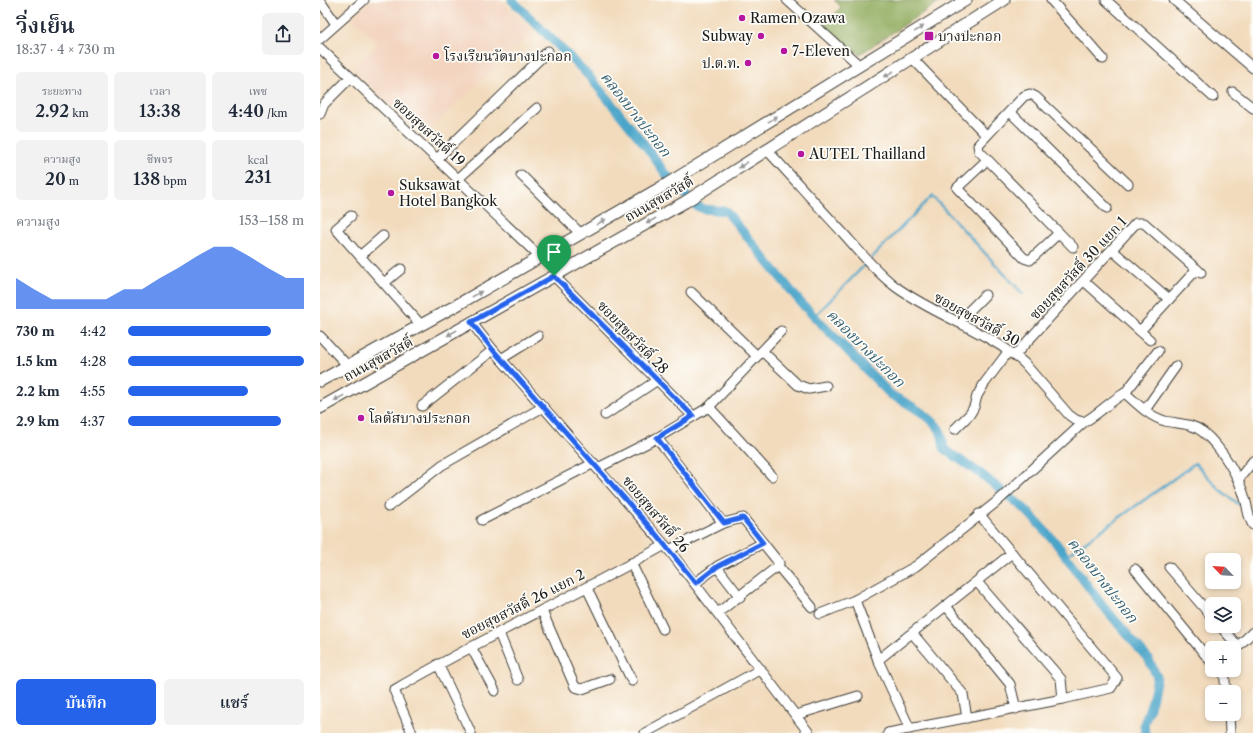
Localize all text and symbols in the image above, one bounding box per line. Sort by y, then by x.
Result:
place label: Ramen Ozawa [750,9,846,27]
text: วิ่งเย็น [16,12,75,39]
button: share [262,13,304,55]
marker: Ramen Ozawa [737,13,747,23]
one-way arrow [914,25,924,33]
place label: Subway [702,27,753,45]
place label: บางปะกอก [938,27,1001,45]
marker: บางปะกอก [923,30,935,42]
marker: Subway [756,31,766,41]
text: 18:37 · 4 × 730 m [16,41,115,57]
place label: 7-Eleven [792,42,850,60]
place label: โรงเรียนวัดบางปะกอก [443,46,572,65]
marker: 7-Eleven [779,46,789,56]
marker: โรงเรียนวัดบางปะกอก [431,51,441,61]
place label: ป.ต.ท. [702,54,740,72]
marker: ป.ต.ท. [743,58,753,68]
water label: คลองบางปะกอก [597,68,676,161]
one-way arrow [884,70,894,78]
text: ระยะทาง [42,84,82,98]
text: เวลา [149,84,171,98]
text: เพซ [249,84,267,98]
street label: ซอยสุขสวัสดิ์ 19 [389,93,470,170]
text: 2.92 [35,101,69,121]
text: 13:38 [139,101,181,121]
text: 4:40 [228,101,264,121]
text: km [69,106,89,120]
text: /km [264,106,288,120]
one-way arrow [767,116,779,123]
place label: AUTEL Thailland [808,145,926,163]
marker: AUTEL Thailland [796,149,806,159]
text: ความสูง [43,152,81,166]
text: ชีพจร [147,152,173,166]
text: kcal [248,153,268,167]
one-way arrow [738,161,748,169]
text: 231 [245,167,271,187]
text: 20 [45,169,66,189]
text: 138 [133,169,160,189]
street label: ถนนสุขสวัสดิ์ [621,171,698,226]
text: m [66,174,79,188]
text: bpm [160,174,187,188]
place label: Suksawat Hotel Bangkok [399,176,498,210]
marker: Suksawat Hotel Bangkok [386,188,396,198]
text: 153–158 m [239,212,304,228]
street label: ซอยสุขสวัสดิ์ 30 แยก 1 [1025,212,1131,323]
text: ความสูง [16,213,60,229]
one-way arrow [645,218,657,225]
one-way arrow [596,219,607,226]
pin [537,235,571,276]
icon: arrive [543,241,565,263]
street label: ซอยสุขสวัสดิ์ 30 [931,287,1023,350]
one-way arrow [471,290,483,297]
street label: ซอยสุขสวัสดิ์ 28 [594,296,673,377]
water label: คลองบางปะกอก [823,305,910,392]
text: 730 m [16,323,55,339]
text: 4:42 [80,323,106,339]
one-way arrow [446,330,458,337]
street label: ถนนสุขสวัสดิ์ [340,331,417,386]
text: 1.5 km [16,353,57,369]
text: 4:28 [80,353,106,369]
text: 2.2 km [16,383,60,399]
text: 4:55 [80,383,105,399]
one-way arrow [333,394,345,401]
place label: โลตัสบางประกอก [368,408,471,427]
text: 2.9 km [16,413,60,429]
text: 4:37 [80,413,105,429]
marker: โลตัสบางประกอก [356,413,366,423]
street label: ซอยสุขสวัสดิ์ 26 [619,471,694,556]
water label: คลองบางปะกอก [1064,534,1143,627]
north arrow [1205,553,1241,589]
map controls [1205,553,1241,721]
street label: ซอยสุขสวัสดิ์ 26 แยก 2 [458,564,588,643]
button: layers [1205,597,1241,633]
button: + [1205,641,1241,677]
button: บันทึก [16,679,156,725]
button: แชร์ [164,679,304,725]
button: − [1205,685,1241,721]

